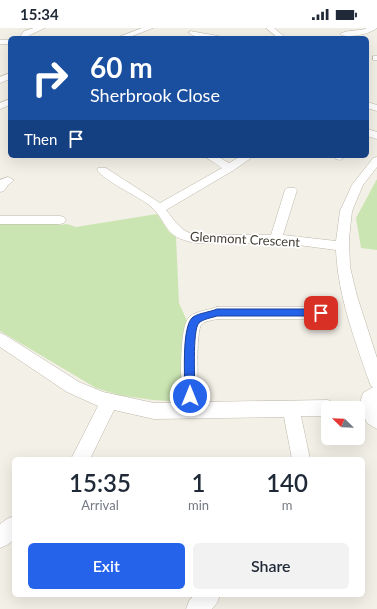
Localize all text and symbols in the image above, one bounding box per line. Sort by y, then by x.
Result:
text: 15:34 [20,5,59,23]
text: 60 m [90,50,153,84]
icon: right [24,52,76,104]
text: Sherbrook Close [90,84,220,106]
icon: arrive [65,128,87,150]
text: Then [24,130,57,148]
street label: Glenmont Crescent [190,228,301,250]
pin [304,296,338,330]
icon: arrive [310,302,332,324]
position arrow [169,375,211,417]
north arrow [321,401,365,445]
map controls [321,401,365,445]
text: 15:35 [69,468,131,497]
text: 1 [192,468,205,497]
text: 140 [266,468,308,497]
text: Arrival [81,497,119,513]
text: min [188,497,209,513]
text: m [282,497,292,513]
button: Exit [28,543,185,589]
button: Share [193,543,349,589]

